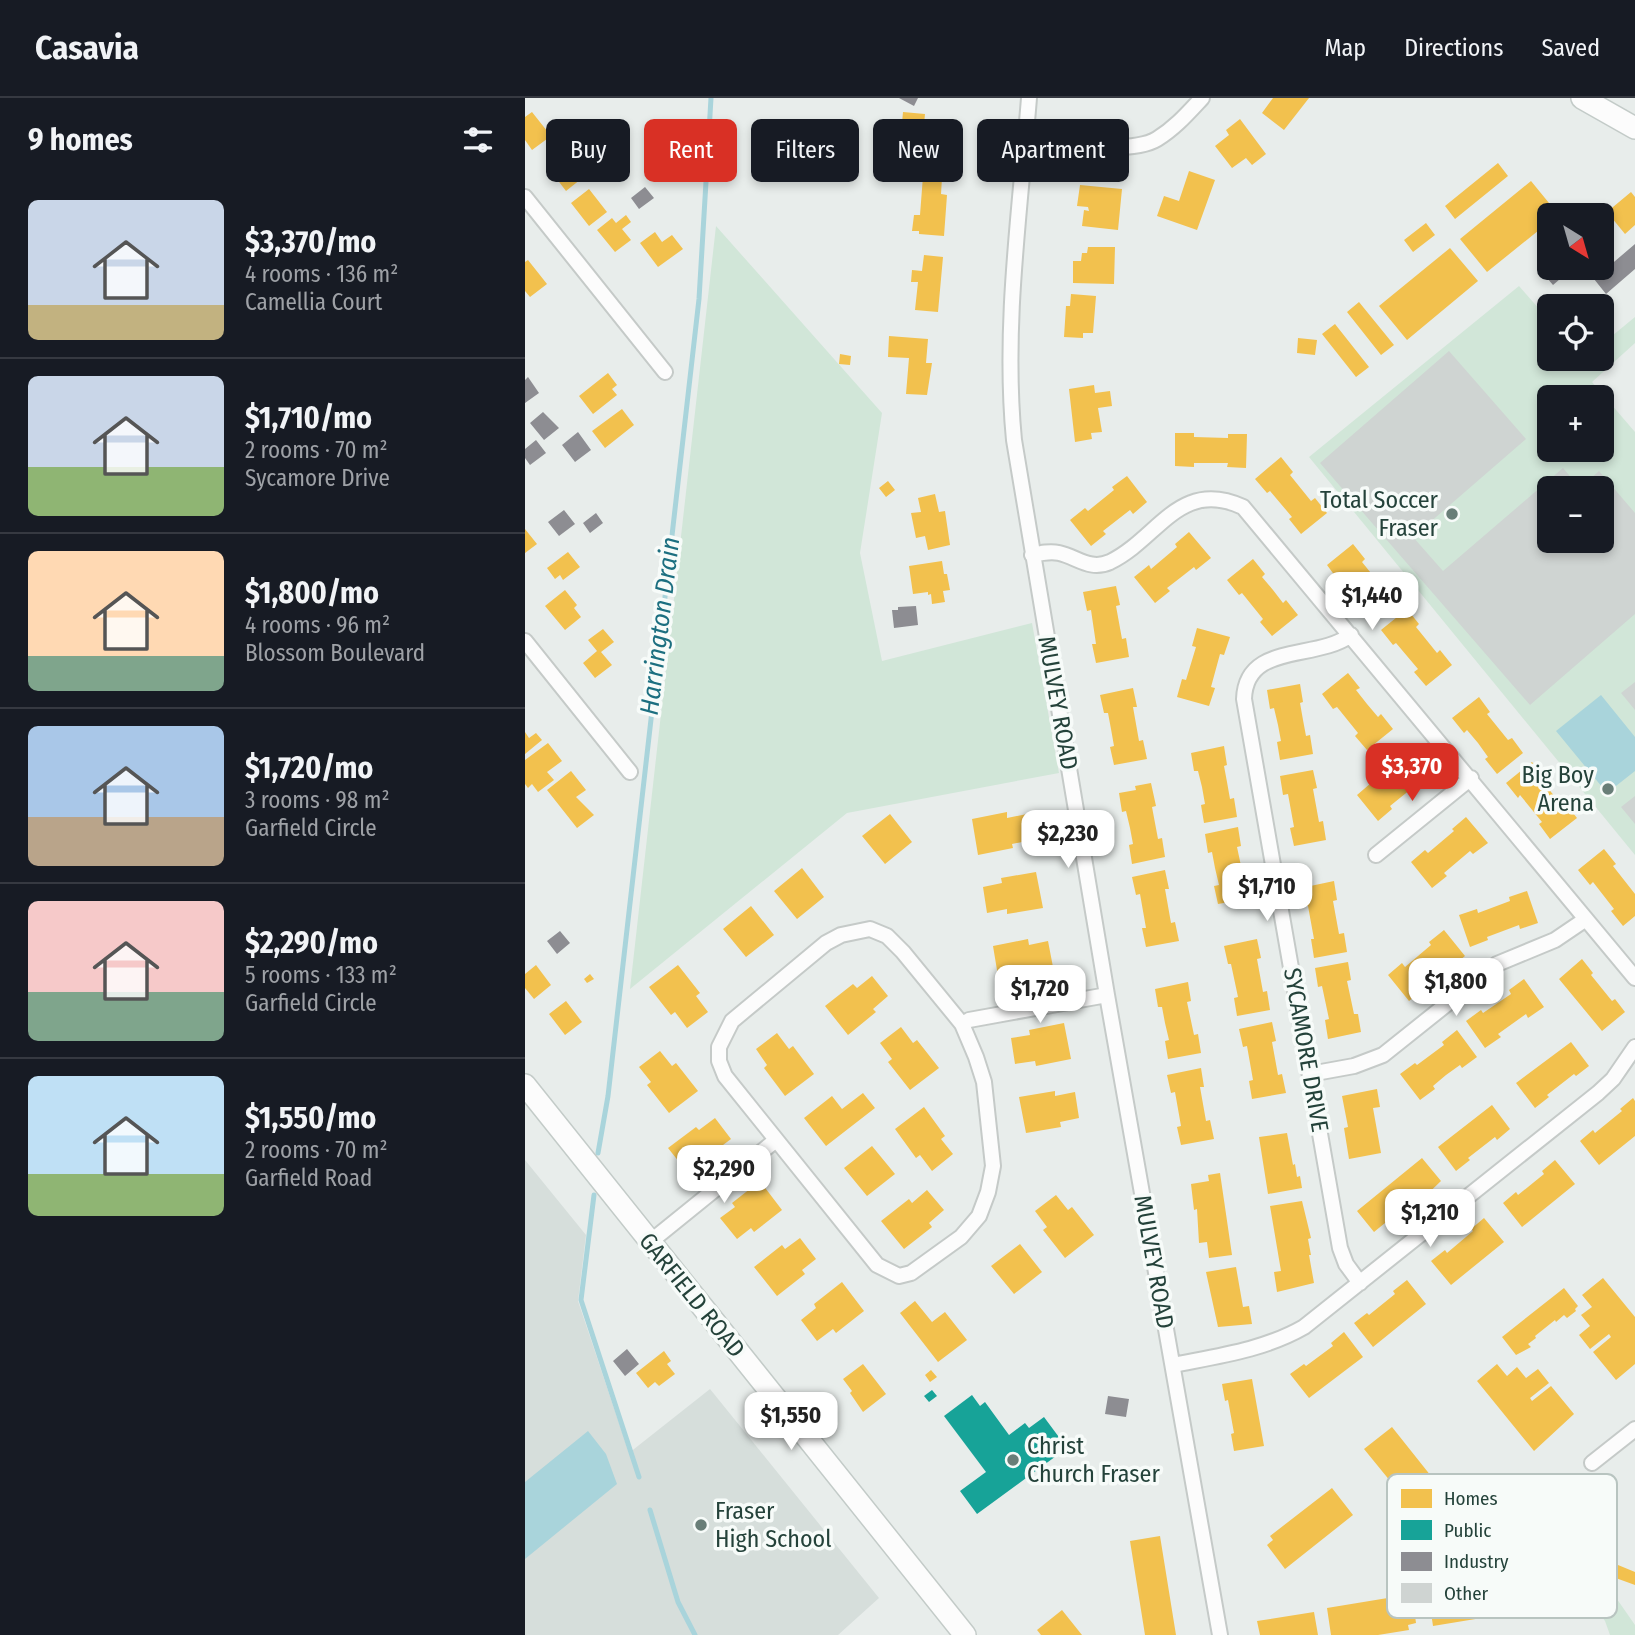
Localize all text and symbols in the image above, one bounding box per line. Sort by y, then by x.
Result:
text: Casavia [35,28,139,68]
text: Map [1325,34,1366,62]
text: Directions [1404,34,1503,62]
text: Saved [1541,34,1600,62]
chip: Buy [546,119,630,182]
chip: Rent [644,119,737,182]
chip: Filters [751,119,859,182]
chip: New [873,119,963,182]
chip: Apartment [977,119,1129,182]
icon: filters [459,121,497,159]
text: 9 homes [28,122,133,158]
north arrow [1537,203,1613,280]
map controls [1537,203,1614,553]
text: $3,370/mo [245,224,376,260]
icon: home [84,228,168,312]
text: 4 rooms · 136 m² [245,260,398,288]
text: Camellia Court [245,288,382,316]
button: locate [1537,294,1614,371]
button: + [1537,385,1614,462]
text: $1,710/mo [245,400,372,436]
icon: home [84,404,168,488]
text: 2 rooms · 70 m² [245,436,388,464]
text: Sycamore Drive [245,464,390,492]
button: − [1537,476,1614,553]
place label: Total Soccer Fraser [1320,486,1439,542]
marker: Total Soccer Fraser [1444,506,1460,522]
water label: Harrington Drain [634,535,686,717]
pin: $1,440 [1315,573,1429,632]
text: $1,800/mo [245,575,379,611]
icon: home [84,579,168,663]
text: $1,440 [1341,581,1403,609]
text: 4 rooms · 96 m² [245,611,390,639]
street label: MULVEY ROAD [1032,634,1084,772]
text: Blossom Boulevard [245,639,425,667]
pin: $3,370 [1355,744,1469,803]
text: $1,720/mo [245,750,373,786]
text: $3,370 [1382,752,1442,780]
icon: home [84,754,168,838]
place label: Big Boy Arena [1522,761,1594,817]
marker: Big Boy Arena [1600,781,1616,797]
text: 3 rooms · 98 m² [245,786,390,814]
pin: $2,230 [1011,810,1125,870]
text: Garfield Circle [245,814,377,842]
text: $2,230 [1037,819,1099,847]
pin: $1,710 [1210,864,1324,923]
text: $1,710 [1238,872,1296,900]
text: $2,290/mo [245,925,378,961]
icon: home [84,929,168,1013]
pin: $1,800 [1399,958,1513,1018]
text: 5 rooms · 133 m² [245,961,397,989]
pin: $1,720 [983,965,1097,1025]
street label: SYCAMORE DRIVE [1278,966,1334,1134]
text: $1,800 [1425,967,1487,995]
text: $1,720 [1011,974,1069,1002]
text: Garfield Circle [245,989,377,1017]
text: $1,550/mo [245,1100,376,1136]
icon: home [84,1104,168,1188]
text: 2 rooms · 70 m² [245,1136,388,1164]
pin: $2,290 [667,1146,781,1205]
text: $2,290 [693,1154,755,1182]
text: Garfield Road [245,1164,372,1192]
pin: $1,210 [1373,1190,1487,1249]
street label: MULVEY ROAD [1128,1193,1180,1331]
text: $1,210 [1401,1198,1459,1226]
street label: GARFIELD ROAD [633,1227,751,1363]
pin: $1,550 [734,1392,848,1452]
text: $1,550 [761,1401,821,1429]
place label: Christ Church Fraser [1027,1432,1160,1488]
marker: Christ Church Fraser [1005,1452,1021,1468]
legend [1387,1474,1617,1618]
text: Homes [1444,1487,1498,1510]
place label: Fraser High School [715,1497,832,1553]
marker: Fraser High School [693,1517,709,1533]
text: Public [1444,1519,1491,1542]
text: Industry [1444,1550,1509,1573]
text: Other [1444,1582,1489,1605]

